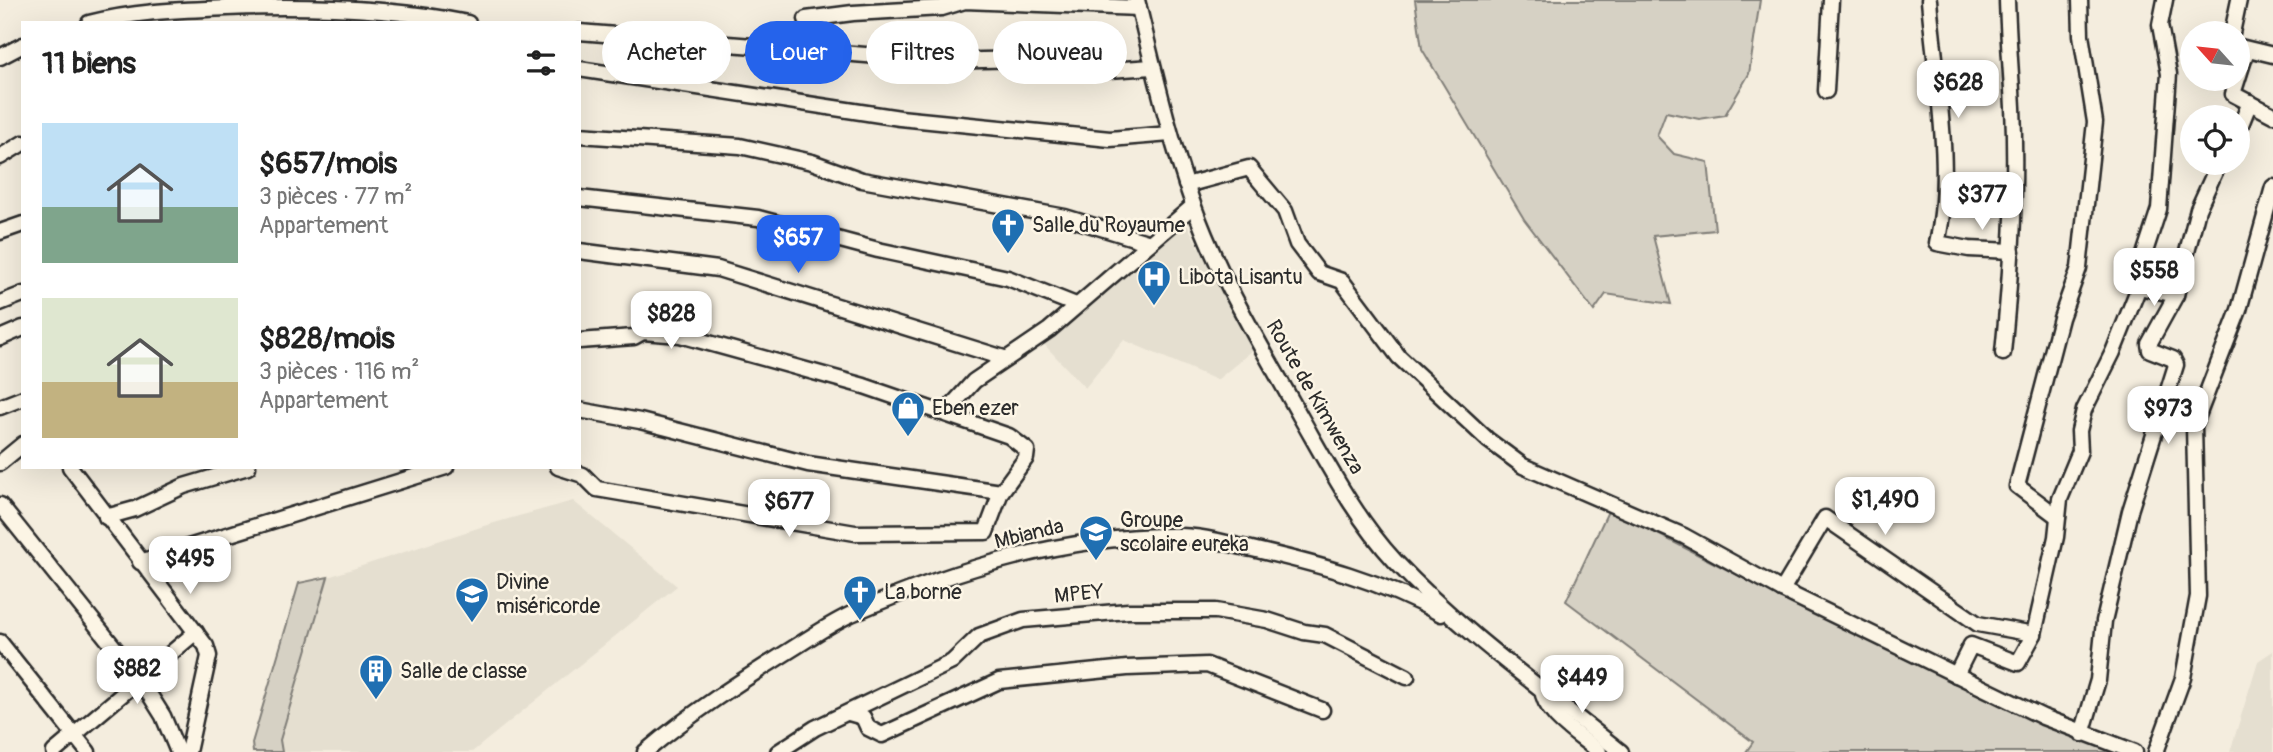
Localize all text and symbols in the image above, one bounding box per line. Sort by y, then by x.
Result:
chip: Acheter [602,21,731,84]
chip: Louer [745,21,852,84]
chip: Filtres [866,21,979,84]
chip: Nouveau [993,21,1127,84]
north arrow [2180,21,2250,91]
map controls [2180,21,2250,175]
icon: filters [522,44,560,82]
text: 11 biens [42,45,136,82]
pin: $628 [1917,60,1999,120]
text: $628 [1933,68,1983,97]
button: locate [2180,105,2250,175]
text: $657/mois [259,145,397,182]
icon: home [98,151,182,235]
pin: $377 [1941,173,2023,232]
text: $377 [1957,180,2007,209]
text: 3 pièces · 77 m² [259,182,412,211]
church icon: Salle du Royaume [989,206,1027,255]
text: Appartement [259,211,388,240]
place label: Salle du Royaume [1032,212,1186,239]
pin: $657 [757,216,839,275]
text: $657 [773,223,823,252]
pin: $558 [2113,248,2195,308]
text: $558 [2130,256,2179,285]
hospital icon: Libota Lisantu [1135,258,1173,307]
place label: Libota Lisantu [1178,264,1303,291]
pin: $828 [630,292,712,351]
text: $828 [647,299,695,328]
street label: Route de Kimwenza [1260,315,1370,479]
text: $828/mois [259,320,395,357]
icon: home [98,326,182,410]
text: 3 pièces · 116 m² [259,357,419,386]
text: Appartement [259,386,388,415]
pin: $973 [2127,386,2209,446]
shop icon: Eben ezer [889,389,927,438]
text: $973 [2143,394,2193,423]
place label: Eben ezer [932,395,1019,422]
pin: $1,490 [1828,477,1942,537]
pin: $677 [748,480,830,539]
text: $1,490 [1851,485,1919,514]
text: $677 [764,487,814,516]
place label: Groupe scolaire eureka [1120,507,1249,558]
street label: Mbianda [992,512,1066,556]
school or university icon: Groupe scolaire eureka [1077,513,1115,562]
pin: $495 [149,536,231,596]
text: $495 [165,544,215,573]
place label: Divine miséricorde [496,569,601,620]
church icon: La borne [841,573,879,622]
school or university icon: Divine miséricorde [453,575,491,624]
street label: MPEY [1053,578,1105,610]
place label: La borne [884,579,962,606]
pin: $882 [96,646,178,706]
building icon: Salle de classe [357,652,395,701]
text: $882 [113,654,161,683]
pin: $449 [1541,656,1623,715]
place label: Salle de classe [400,658,528,685]
text: $449 [1557,663,1608,692]

